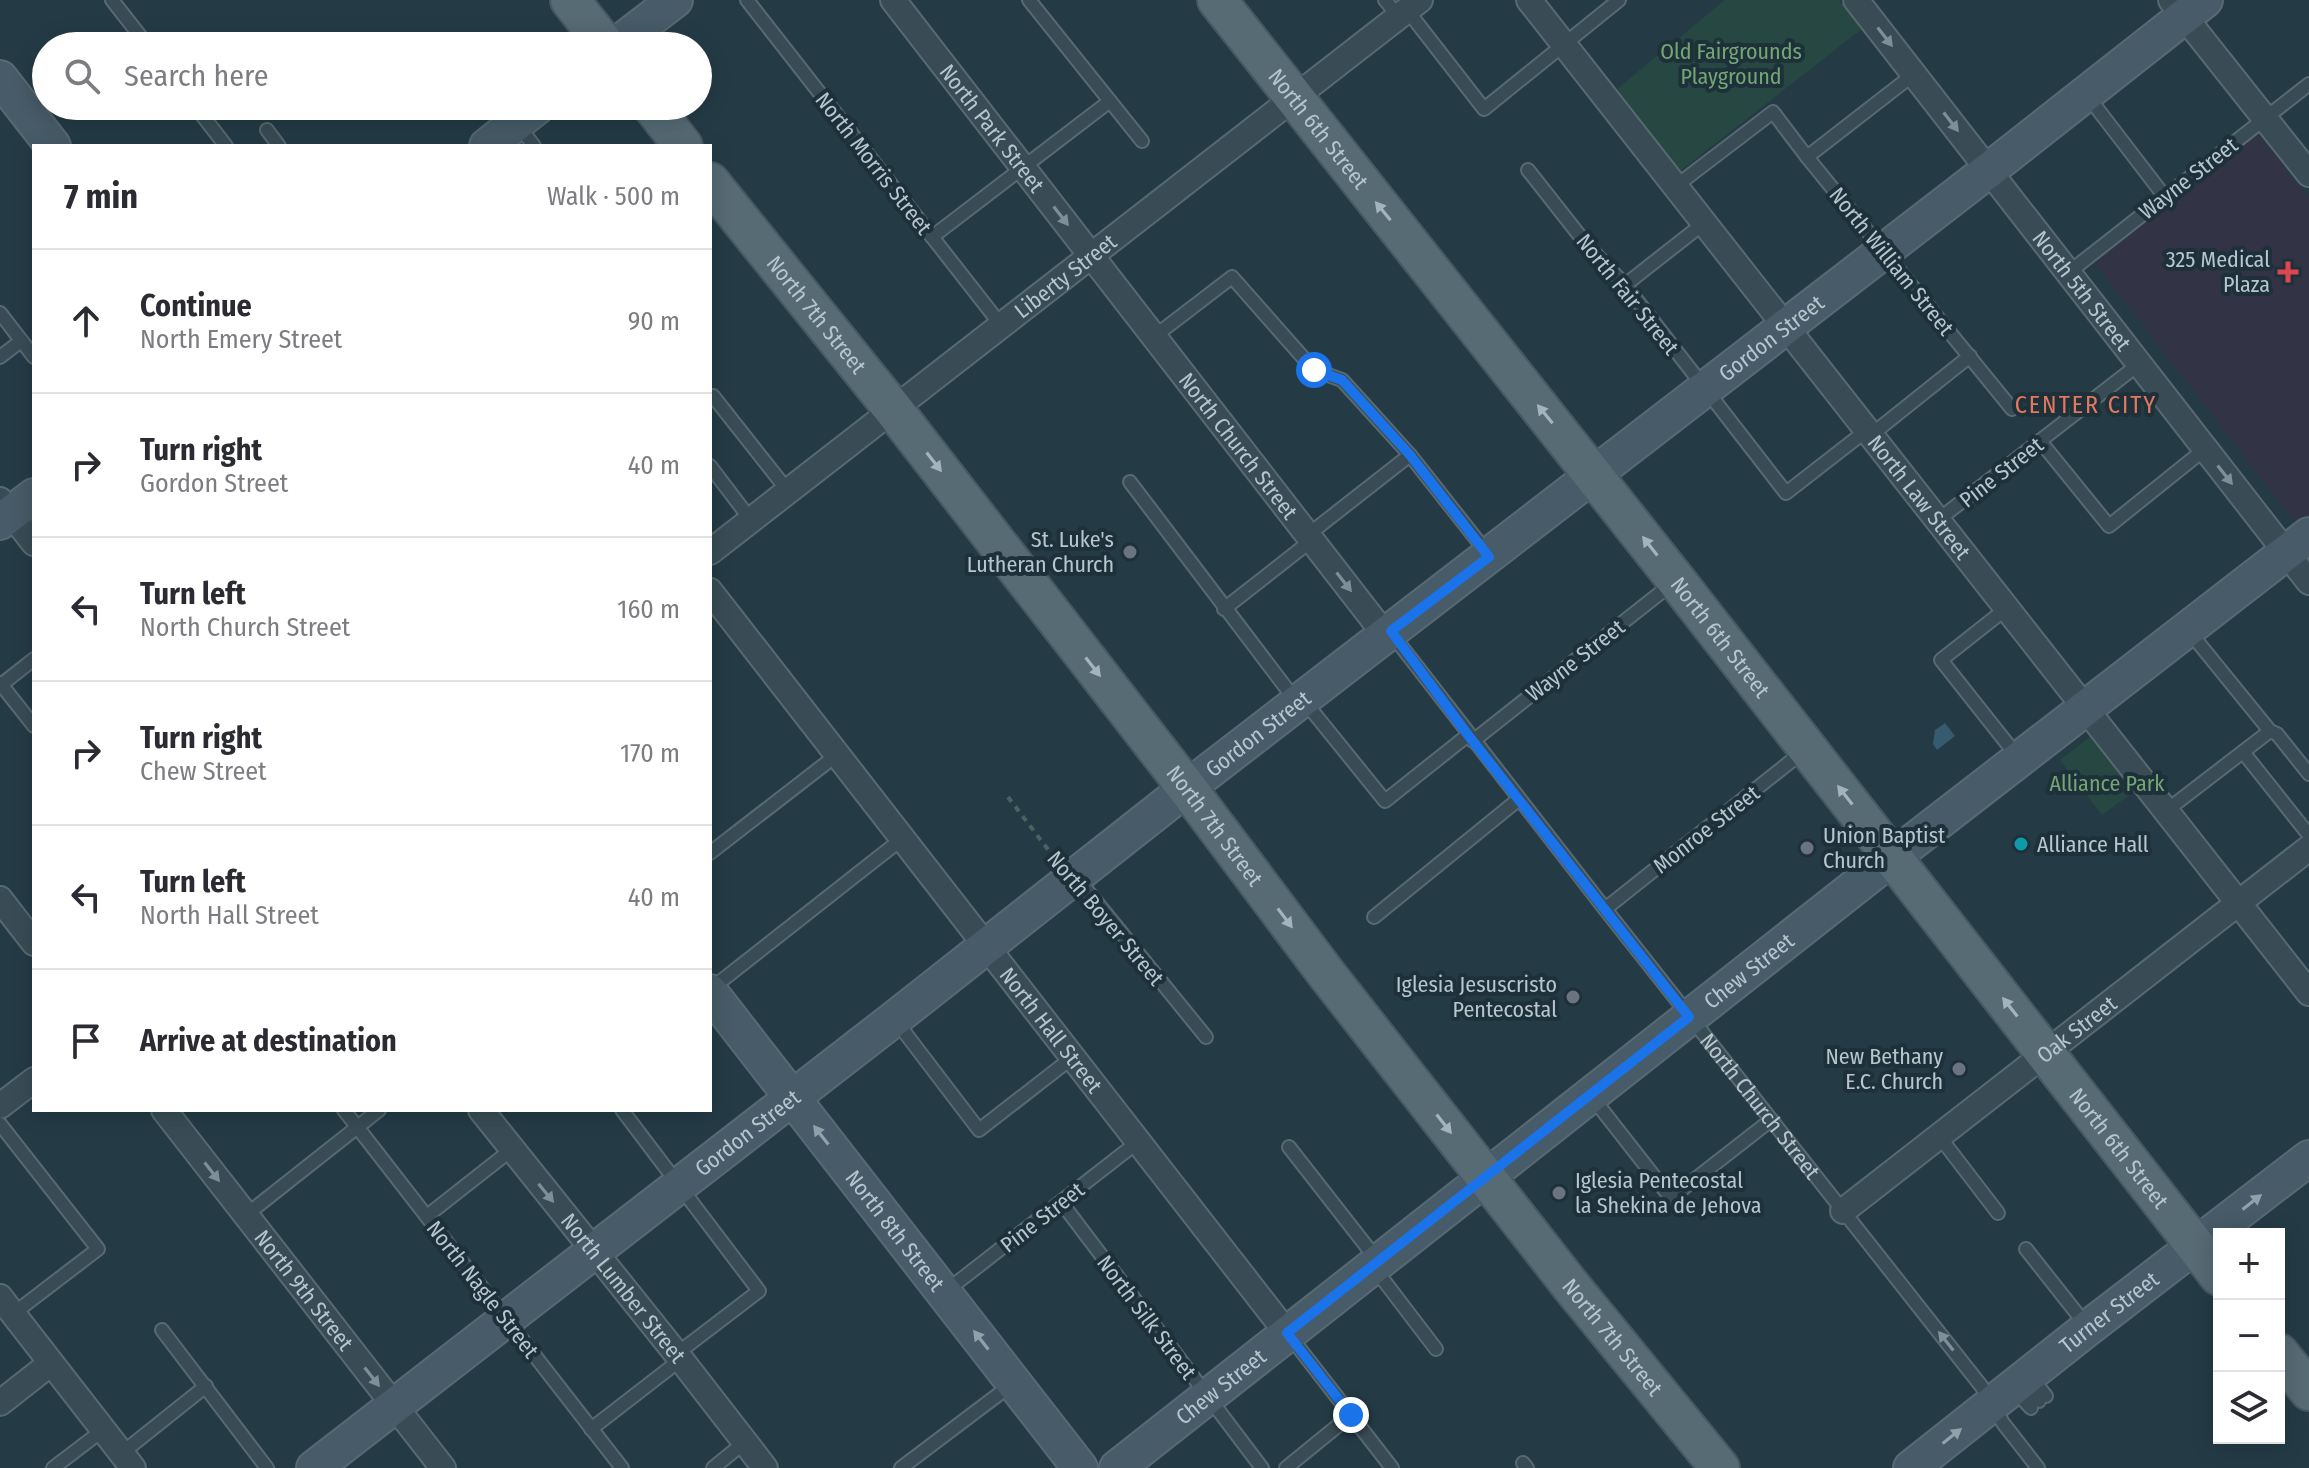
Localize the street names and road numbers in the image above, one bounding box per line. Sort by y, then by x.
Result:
street label: North Park Street [934,59,1051,199]
street label: North 6th Street [1263,63,1375,195]
street label: North Morris Street [810,87,938,241]
street label: Wayne Street [2134,131,2244,225]
street label: North William Street [1824,182,1960,341]
street label: North 5th Street [2027,225,2137,357]
street label: Liberty Street [1009,228,1123,324]
street label: North Fair Street [1571,228,1685,361]
street label: North 7th Street [761,250,872,380]
street label: Gordon Street [1713,289,1830,387]
street label: North Church Street [1173,367,1304,525]
street label: North Law Street [1862,430,1977,565]
street label: Pine Street [1954,431,2049,513]
street label: North 6th Street [1665,572,1776,704]
street label: Wayne Street [1521,613,1631,707]
street label: Gordon Street [1200,684,1317,783]
street label: North 7th Street [1161,760,1269,892]
street label: Monroe Street [1648,779,1766,879]
street label: North Boyer Street [1041,845,1170,992]
street label: Chew Street [1699,927,1800,1015]
street label: North Hall Street [994,962,1109,1099]
street label: Oak Street [2031,989,2123,1069]
street label: North Church Street [1694,1028,1826,1185]
street label: Gordon Street [690,1083,806,1182]
street label: North 6th Street [2063,1083,2175,1215]
street label: North 8th Street [840,1165,951,1297]
street label: Pine Street [995,1176,1090,1258]
street label: North Lumber Street [555,1208,692,1369]
street label: North Nagle Street [421,1215,545,1364]
street label: North 9th Street [248,1224,360,1356]
street label: North Silk Street [1091,1250,1203,1385]
street label: Turner Street [2054,1265,2165,1359]
street label: North 7th Street [1556,1273,1669,1402]
street label: Chew Street [1171,1342,1272,1430]

